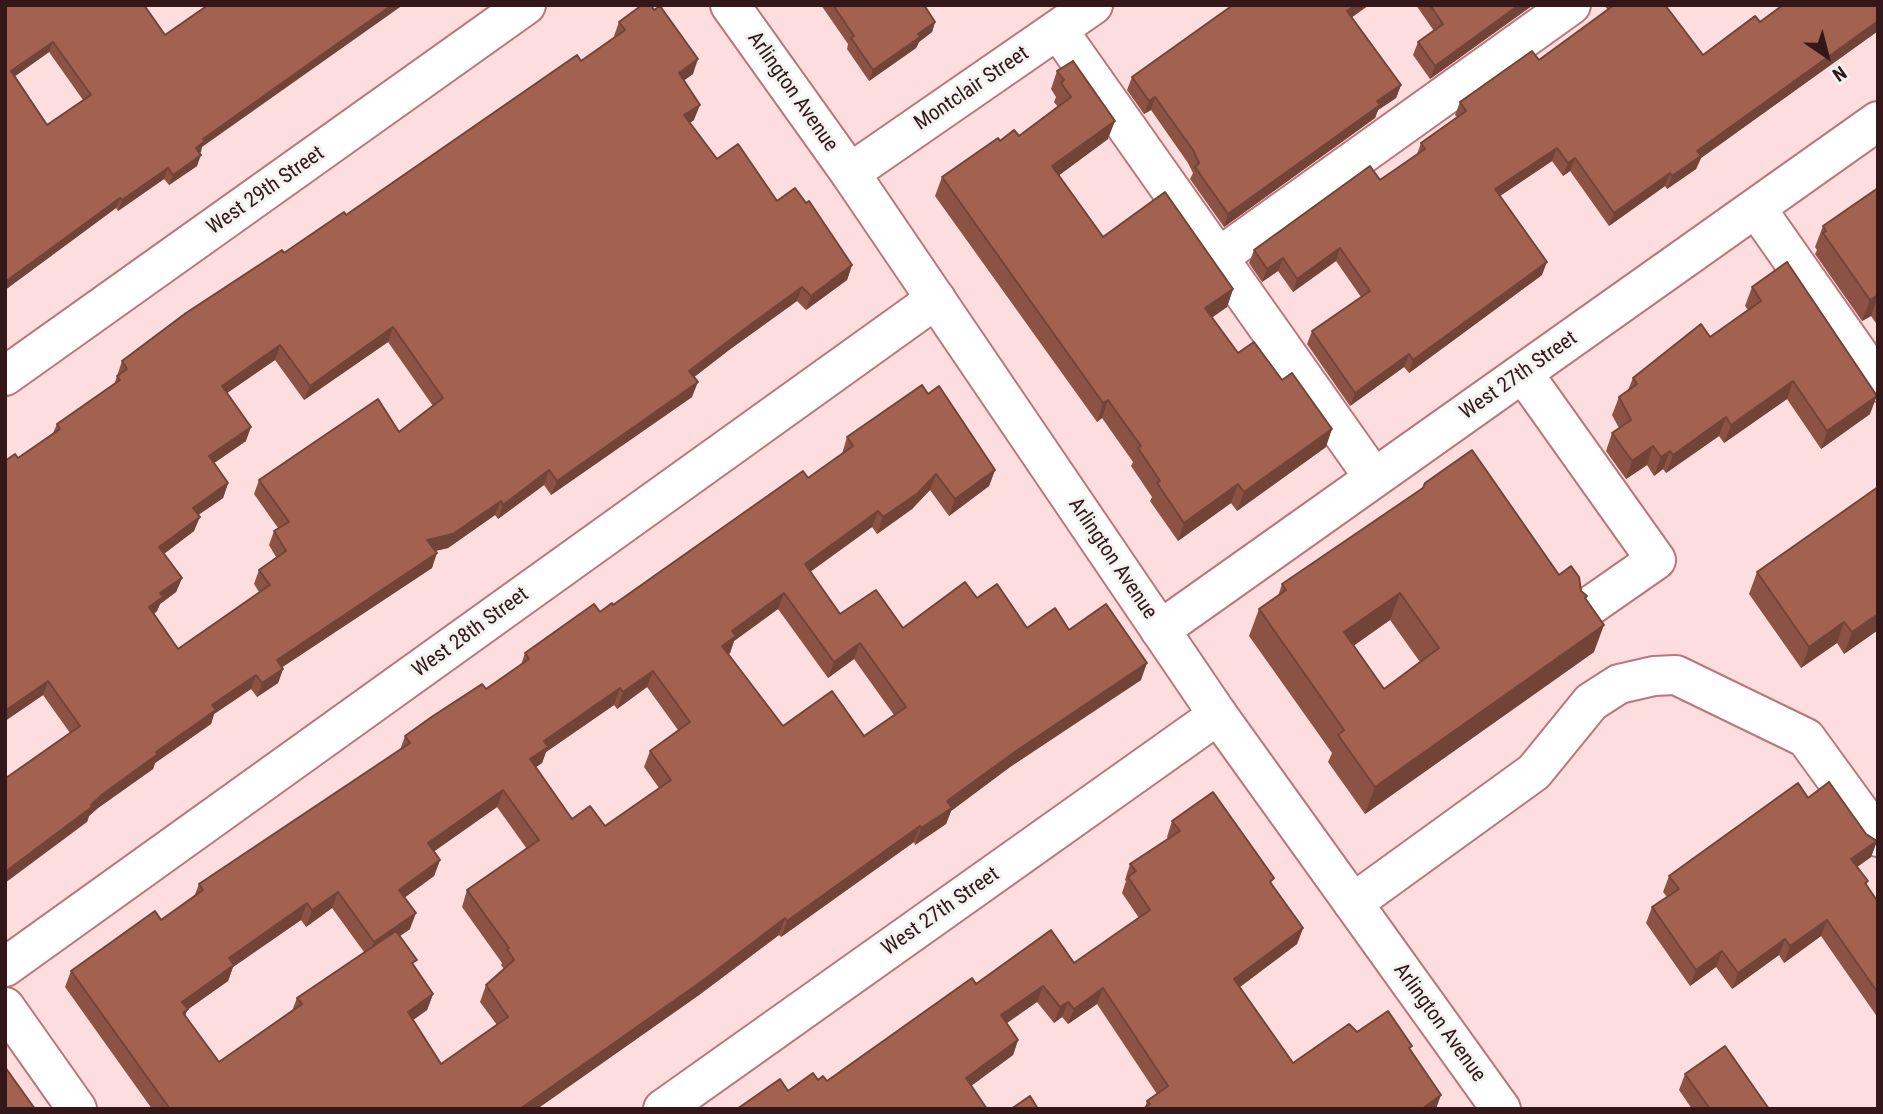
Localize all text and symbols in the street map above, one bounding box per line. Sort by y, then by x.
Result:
north arrow [1792,21,1862,91]
street label: Arlington Avenue [741,27,843,157]
street label: Montclair Street [910,41,1034,137]
text: N [1828,61,1851,86]
street label: West 29th Street [203,141,329,241]
street label: West 27th Street [1456,326,1582,426]
street label: Arlington Avenue [1062,494,1162,624]
street label: West 28th Street [408,582,534,684]
street label: West 27th Street [878,862,1004,962]
street label: Arlington Avenue [1387,959,1491,1087]

